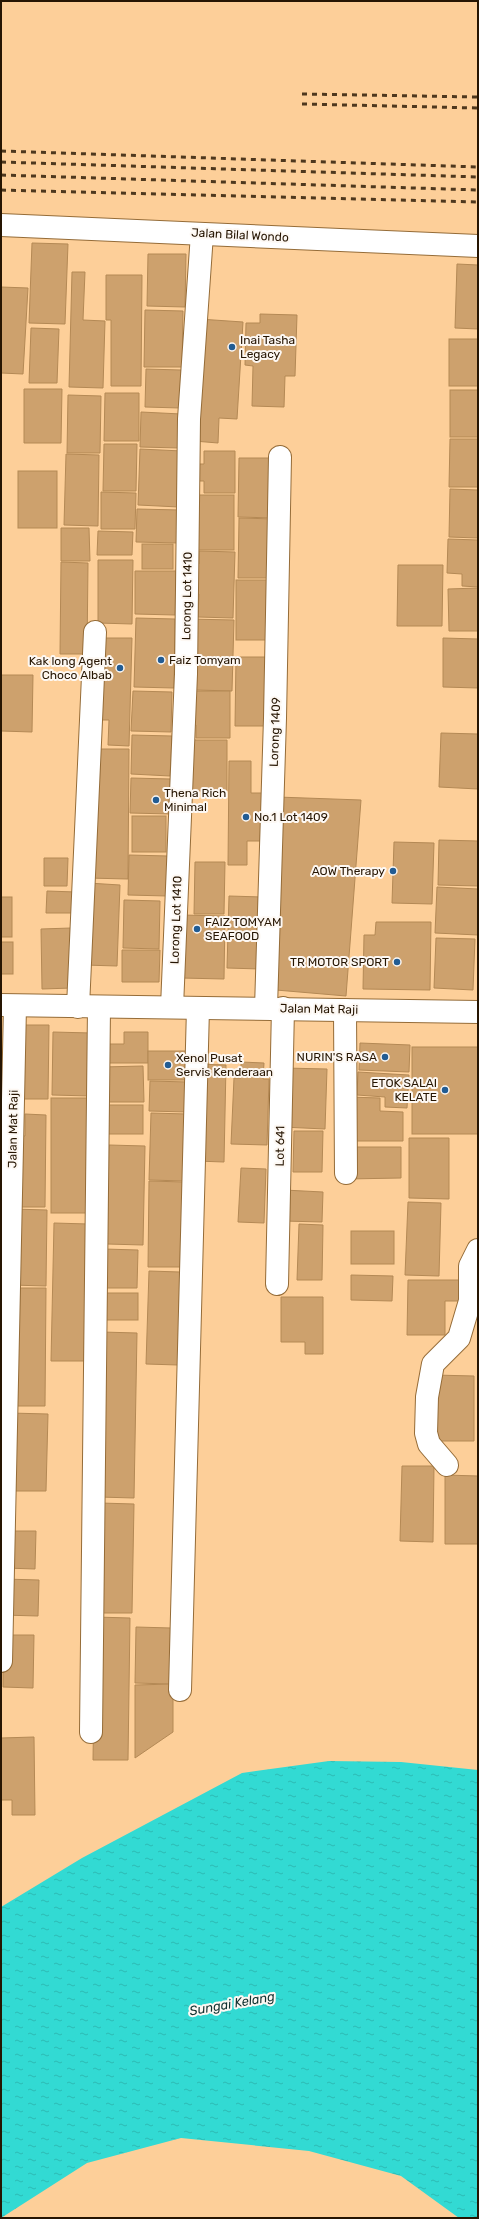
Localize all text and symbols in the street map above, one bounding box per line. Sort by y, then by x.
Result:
street label: Jalan Bilal Wondo [191,225,289,245]
place label: Inai Tasha Legacy [240,333,295,361]
marker: Inai Tasha Legacy [227,342,237,352]
street label: Lorong Lot 1410 [179,552,195,640]
place label: Faiz Tomyam [169,653,241,667]
place label: Kak long Agent Choco Albab [29,654,112,682]
marker: Faiz Tomyam [156,655,166,665]
marker: Kak long Agent Choco Albab [115,663,125,673]
street label: Lorong 1409 [267,697,283,767]
place label: Thena Rich Minimal [164,786,226,814]
marker: Thena Rich Minimal [151,795,161,805]
place label: No.1 Lot 1409 [254,810,328,824]
marker: No.1 Lot 1409 [241,812,251,822]
place label: AOW Therapy [312,864,385,878]
marker: AOW Therapy [388,866,398,876]
street label: Lorong Lot 1410 [167,876,185,964]
place label: FAIZ TOMYAM SEAFOOD [205,915,282,943]
marker: FAIZ TOMYAM SEAFOOD [192,924,202,934]
place label: TR MOTOR SPORT [290,955,389,969]
marker: TR MOTOR SPORT [392,957,402,967]
street label: Jalan Mat Raji [280,1001,358,1017]
place label: NURIN'S RASA [297,1050,377,1064]
place label: Xenol Pusat Servis Kenderaan [176,1051,273,1079]
marker: NURIN'S RASA [380,1052,390,1062]
marker: Xenol Pusat Servis Kenderaan [163,1060,173,1070]
place label: ETOK SALAI KELATE [371,1076,437,1104]
marker: ETOK SALAI KELATE [440,1085,450,1095]
street label: Jalan Mat Raji [5,1090,21,1168]
street label: Lot 641 [273,1126,287,1166]
water label: Sungai Kelang [188,1989,276,2019]

